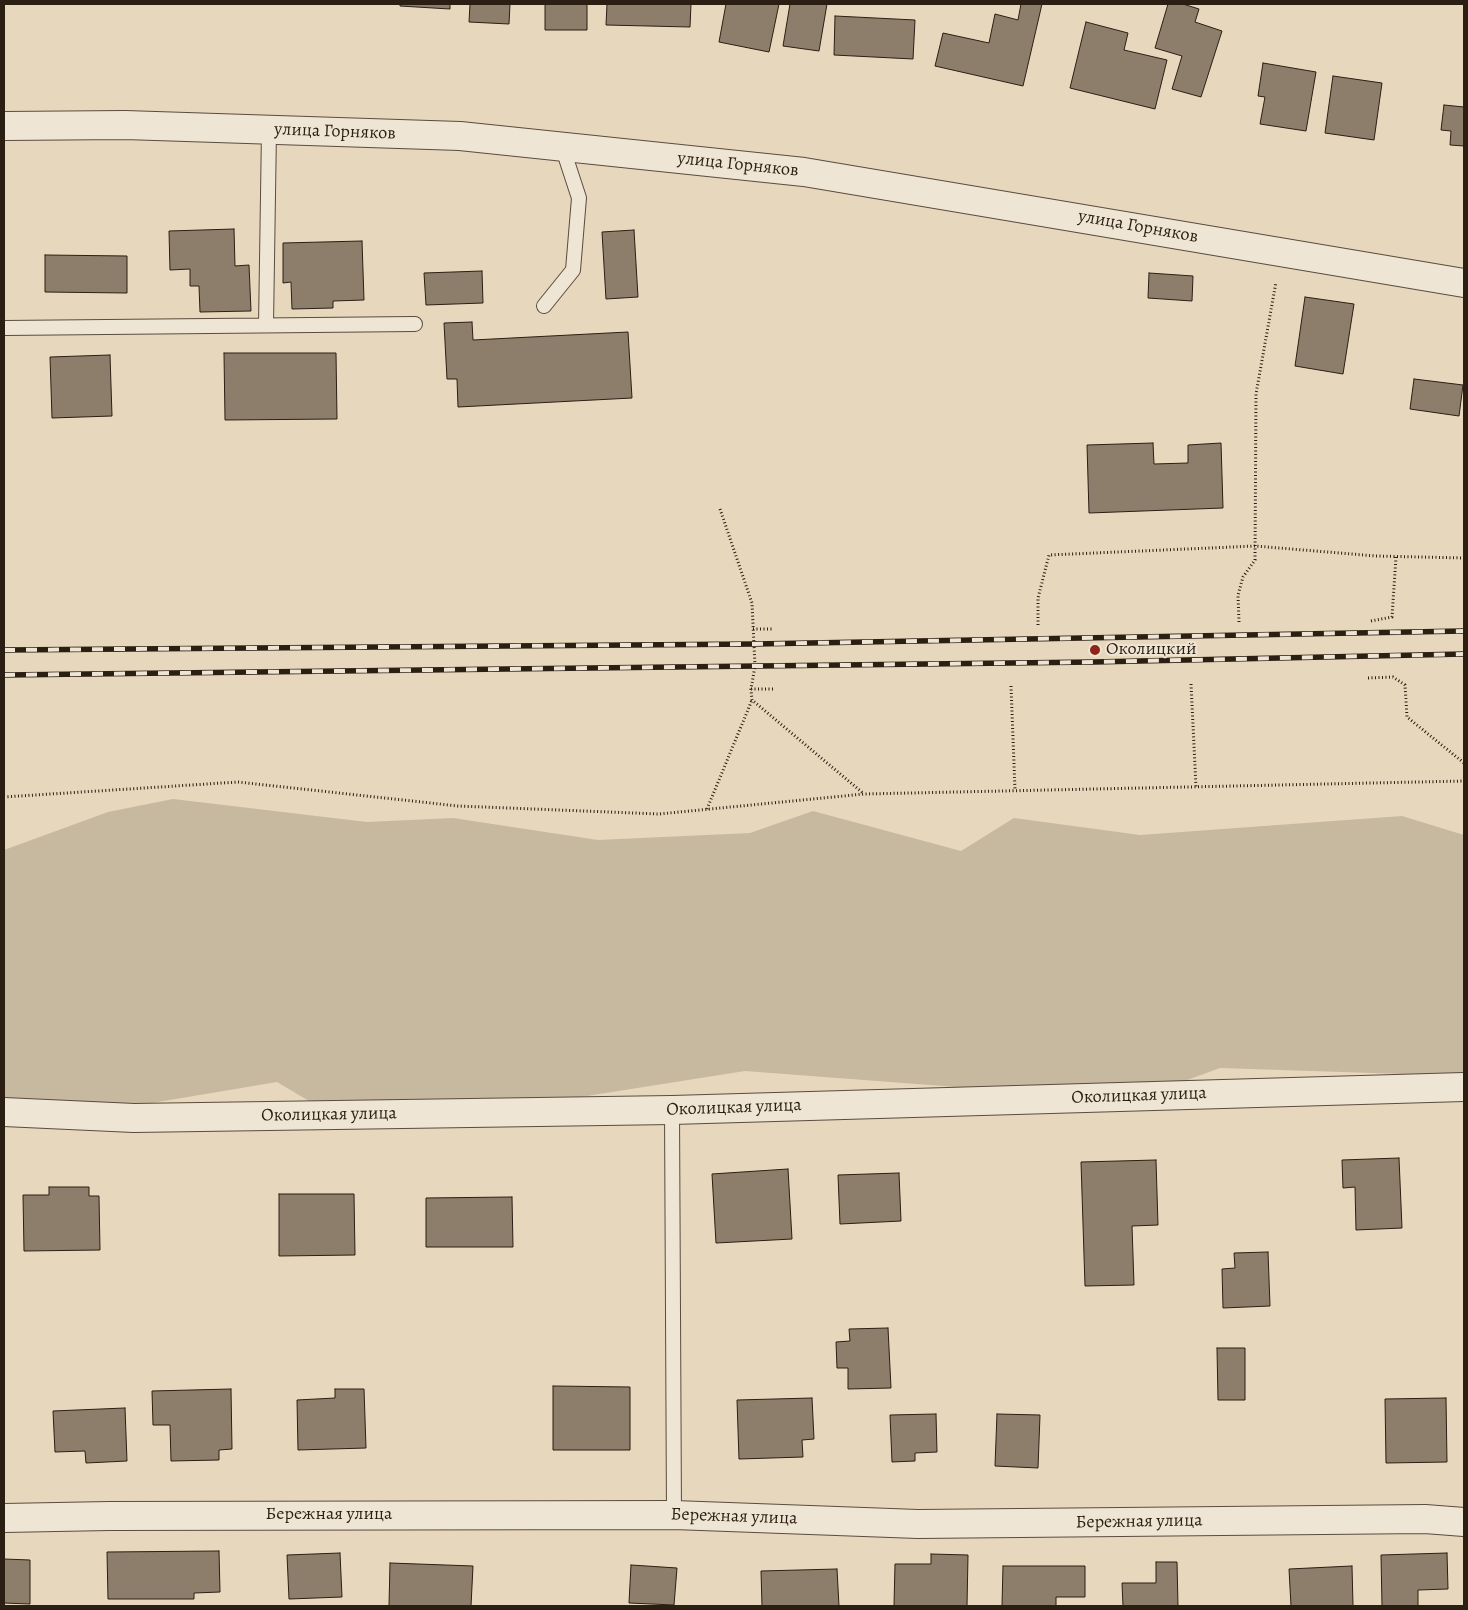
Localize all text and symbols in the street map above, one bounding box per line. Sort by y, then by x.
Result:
street label: улица Горняков [274,119,396,145]
street label: улица Горняков [676,148,800,182]
street label: улица Горняков [1076,206,1200,248]
place label: Околицкий [1106,639,1196,661]
marker: Околицкий [1088,643,1102,657]
street label: Околицкая улица [1071,1083,1207,1109]
street label: Околицкая улица [666,1095,802,1121]
street label: Околицкая улица [261,1103,397,1127]
street label: Бережная улица [266,1504,392,1526]
street label: Бережная улица [670,1504,798,1530]
street label: Бережная улица [1075,1510,1203,1534]

